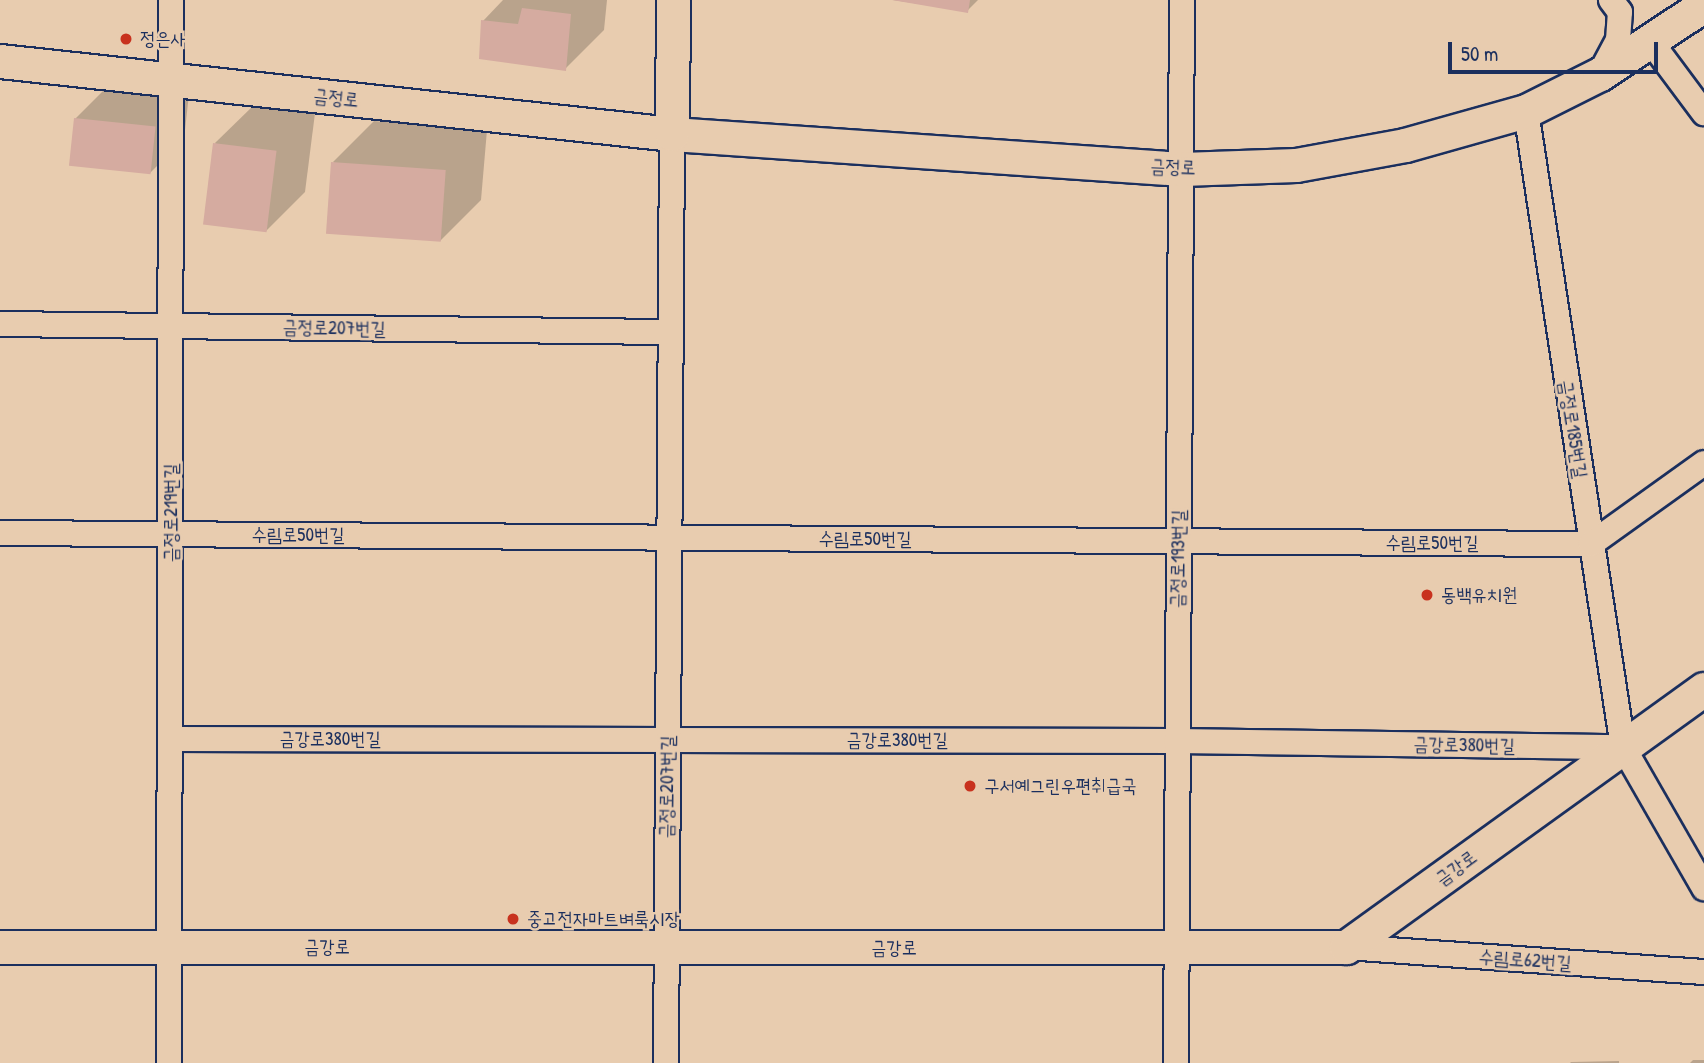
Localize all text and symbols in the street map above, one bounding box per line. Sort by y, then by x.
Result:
place label: 정은사 [140,28,186,50]
scale bar [1452,28,1662,72]
marker: 정은사 [118,31,134,47]
text: 50 m [1461,39,1498,68]
street label: 금정로 [312,84,360,112]
street label: 금정로 [1150,155,1196,179]
street label: 금정로207번길 [282,316,386,340]
street label: 금정로185번길 [1554,378,1592,480]
street label: 금정로219번길 [160,463,182,563]
street label: 금정로193번길 [1166,509,1190,609]
street label: 수림로50번길 [252,524,344,546]
street label: 수림로50번길 [819,528,911,550]
street label: 수림로50번길 [1386,532,1478,554]
place label: 동백유치원 [1441,584,1517,606]
marker: 동백유치원 [1419,587,1435,603]
street label: 금강로380번길 [279,728,381,750]
street label: 금강로380번길 [846,729,948,751]
street label: 금강로380번길 [1413,733,1515,757]
street label: 금정로207번길 [655,735,679,839]
place label: 구서예그린우편취급국 [984,775,1137,797]
marker: 구서예그린우편취급국 [962,778,978,794]
street label: 금강로 [1431,845,1481,891]
place label: 중고전자마트벼룩시장 [527,908,680,930]
marker: 중고전자마트벼룩시장 [505,911,521,927]
street label: 금강로 [304,936,350,958]
street label: 금강로 [871,937,917,959]
street label: 수림로62번길 [1478,945,1572,975]

